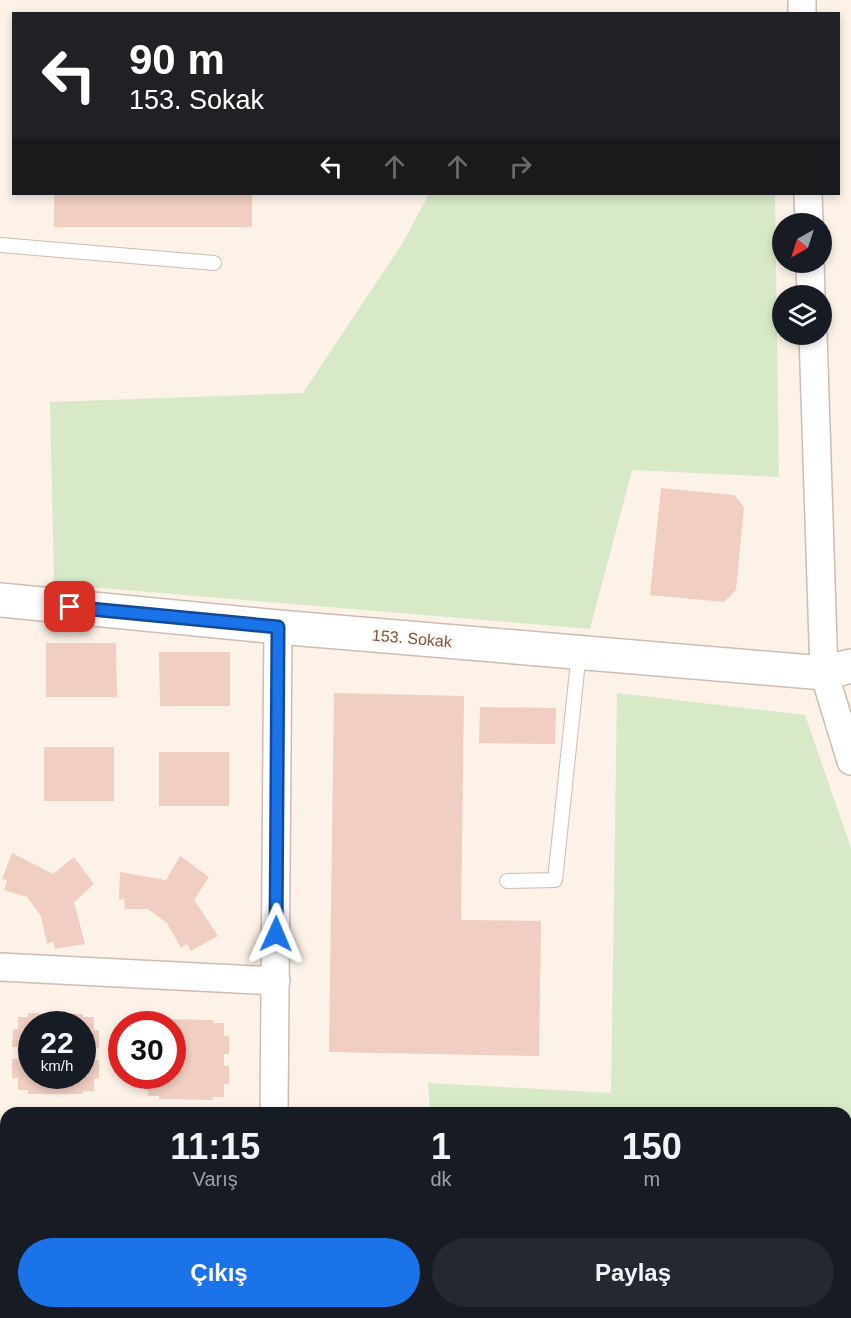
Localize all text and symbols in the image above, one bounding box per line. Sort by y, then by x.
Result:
icon: left [30,36,108,114]
text: 90 m [129,36,225,83]
text: 153. Sokak [129,85,264,115]
icon: left [315,150,348,183]
icon: ahead [378,150,411,183]
icon: ahead [441,150,474,183]
icon: right [504,150,537,183]
north arrow [772,213,832,273]
map controls [772,213,832,345]
button: layers [772,285,832,345]
pin [44,581,95,632]
icon: arrive [53,590,86,623]
street label: 153. Sokak [371,627,454,651]
position arrow [244,902,308,966]
speed limit sign: 30 [108,1011,186,1089]
text: 22 [40,1026,74,1059]
text: km/h [41,1057,73,1074]
text: 11:15 [170,1126,260,1167]
text: 1 [431,1126,451,1167]
text: 150 [622,1126,682,1167]
text: Varış [193,1168,238,1190]
text: dk [430,1168,452,1190]
text: m [643,1168,660,1190]
button: Çıkış [18,1238,420,1307]
button: Paylaş [432,1238,834,1307]

